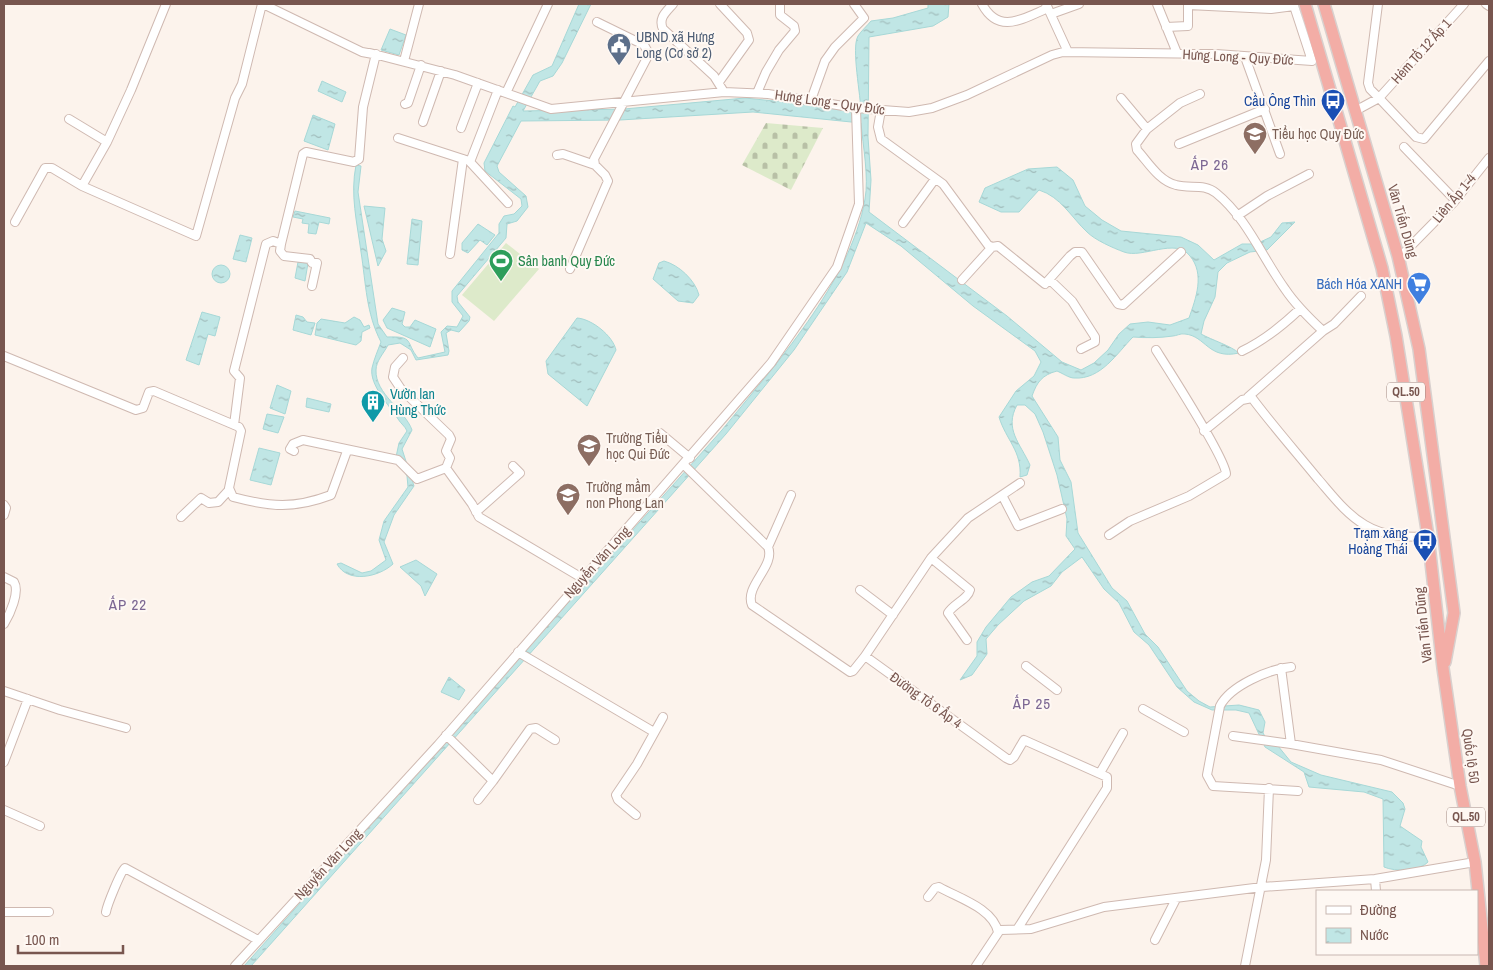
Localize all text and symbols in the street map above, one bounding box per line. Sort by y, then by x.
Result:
street label: Hẻm Tổ 12 Ấp 1 [1386,14,1455,87]
place label: UBND xã Hưng Long (Cơ sở 2) [636,28,715,62]
public building icon: UBND xã Hưng Long (Cơ sở 2) [606,32,632,66]
street label: Hưng Long - Quy Đức [1182,45,1294,69]
street label: Hưng Long - Quy Đức [774,85,886,119]
bus stop icon: Cầu Ông Thìn [1320,88,1346,122]
place label: Cầu Ông Thìn [1244,92,1316,110]
school or university icon: Tiểu học Quy Đức [1242,121,1268,155]
place label: Tiểu học Quy Đức [1272,125,1365,143]
district label: ẤP 26 [1190,154,1229,175]
street label: Liên Ấp 1-4 [1427,169,1480,226]
street label: Văn Tiến Dũng [1384,182,1422,261]
sports icon: Sân banh Quy Đức [488,248,514,282]
place label: Sân banh Quy Đức [518,252,615,270]
supermarket icon: Bách Hóa XANH [1406,271,1432,305]
place label: Bách Hóa XANH [1317,275,1402,293]
road number: QL.50 [1387,382,1425,402]
place label: Vườn lan Hùng Thức [390,385,446,419]
building icon: Vườn lan Hùng Thức [360,389,386,423]
place label: Trường Tiểu học Qui Đức [606,429,670,463]
school or university icon: Trường Tiểu học Qui Đức [576,433,602,467]
place label: Trường mầm non Phong Lan [586,478,664,512]
school or university icon: Trường mầm non Phong Lan [555,482,581,516]
street label: Nguyễn Văn Long [560,522,635,602]
place label: Trạm xăng Hoàng Thái [1348,524,1409,558]
bus stop icon: Trạm xăng Hoàng Thái [1412,528,1438,562]
street label: Văn Tiến Dũng [1410,586,1436,664]
district label: ẤP 22 [108,594,147,615]
street label: Đường Tổ 6 Ấp 4 [886,667,967,733]
district label: ẤP 25 [1012,693,1051,714]
street label: Quốc lộ 50 [1458,727,1484,785]
road number: QL.50 [1447,808,1485,826]
street label: Nguyễn Văn Long [290,824,366,903]
legend [1316,890,1478,955]
text: Đường [1360,899,1396,920]
scale bar [18,922,122,954]
text: Nước [1360,924,1389,945]
text: 100 m [25,929,59,950]

